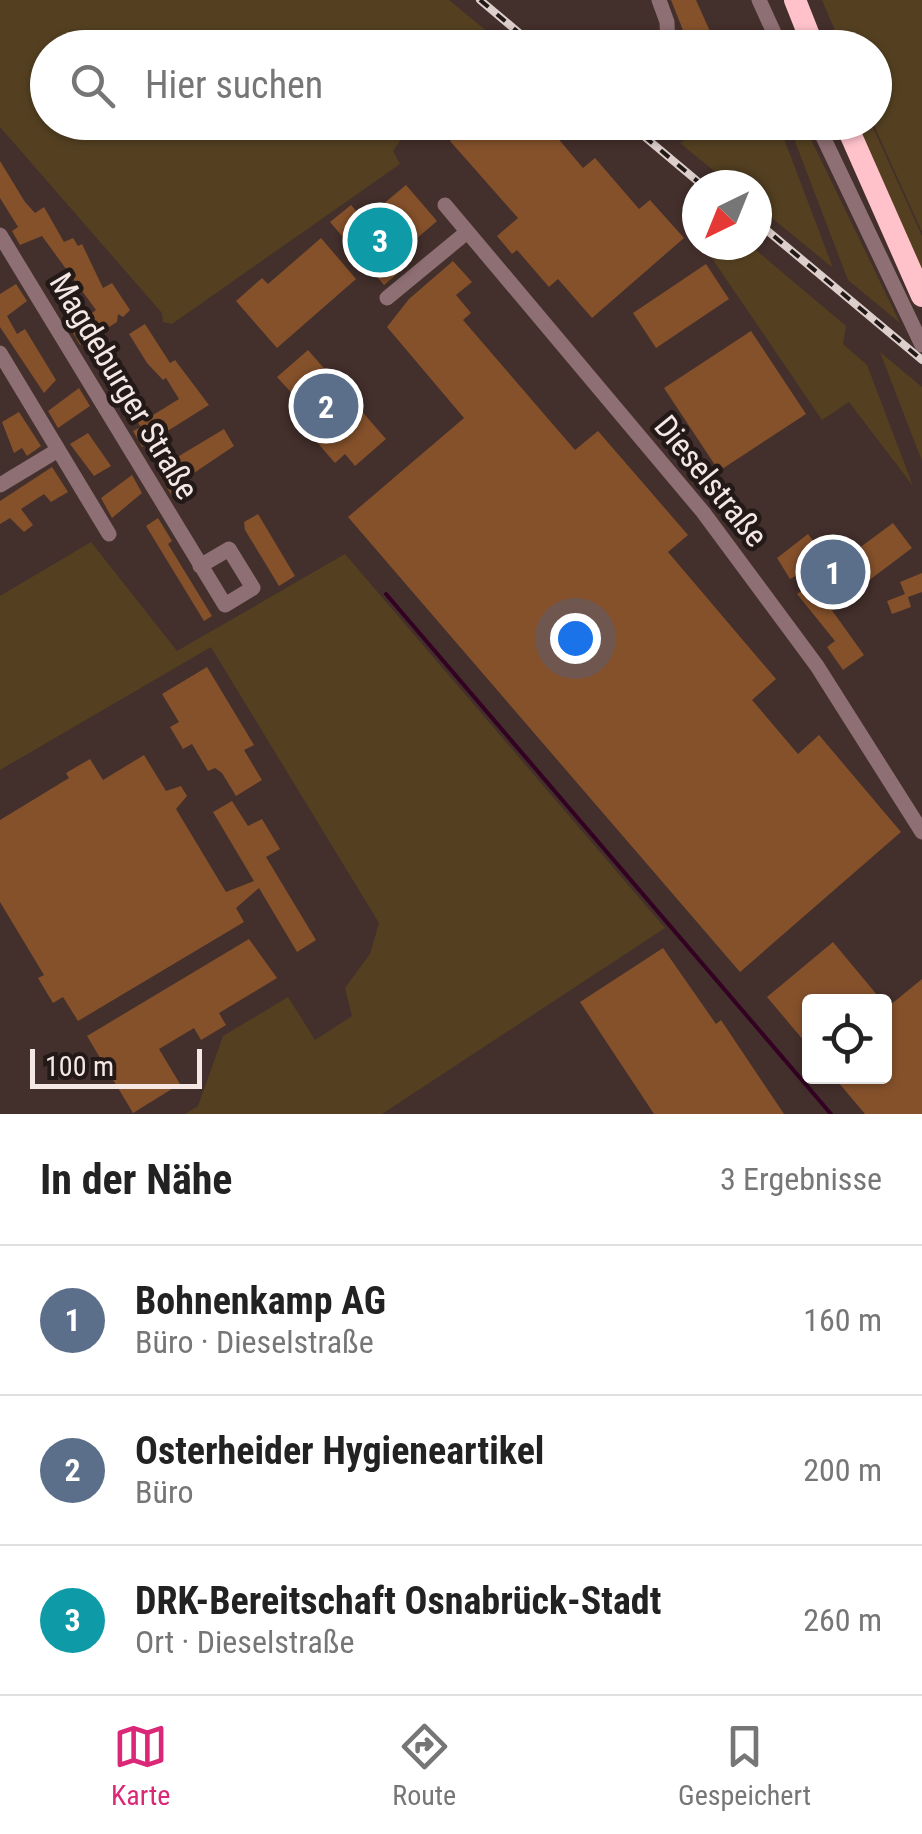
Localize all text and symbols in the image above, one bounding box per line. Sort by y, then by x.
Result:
search box [30,30,892,140]
icon: search [65,58,120,113]
text: Hier suchen [145,63,323,107]
north arrow [682,170,772,260]
pin: 3 [348,202,412,278]
street label: Magdeburger Straße [42,266,206,506]
pin: 2 [294,368,358,444]
street label: Dieselstraße [647,408,775,554]
pin: 1 [800,534,866,610]
your location [550,613,601,664]
map controls [802,994,892,1084]
button: locate [802,994,892,1084]
scale bar [30,1044,202,1088]
text: 100 m [45,1050,114,1083]
text: In der Nähe [40,1155,232,1204]
text: 3 Ergebnisse [720,1160,882,1198]
text: Bohnenkamp AG [135,1279,386,1323]
text: 1 [64,1301,81,1339]
text: 160 m [803,1301,882,1339]
text: Büro · Dieselstraße [135,1323,374,1361]
text: Osterheider Hygieneartikel [135,1429,544,1473]
text: 2 [64,1451,81,1489]
text: 200 m [803,1451,882,1489]
text: Büro [135,1473,193,1511]
text: DRK-Bereitschaft Osnabrück-Stadt [135,1579,661,1623]
text: 3 [64,1601,81,1639]
text: 260 m [803,1601,882,1639]
text: Ort · Dieselstraße [135,1623,354,1661]
tab: Karte [111,1719,170,1812]
tab: Route [392,1719,456,1812]
tab: Gespeichert [678,1719,811,1812]

